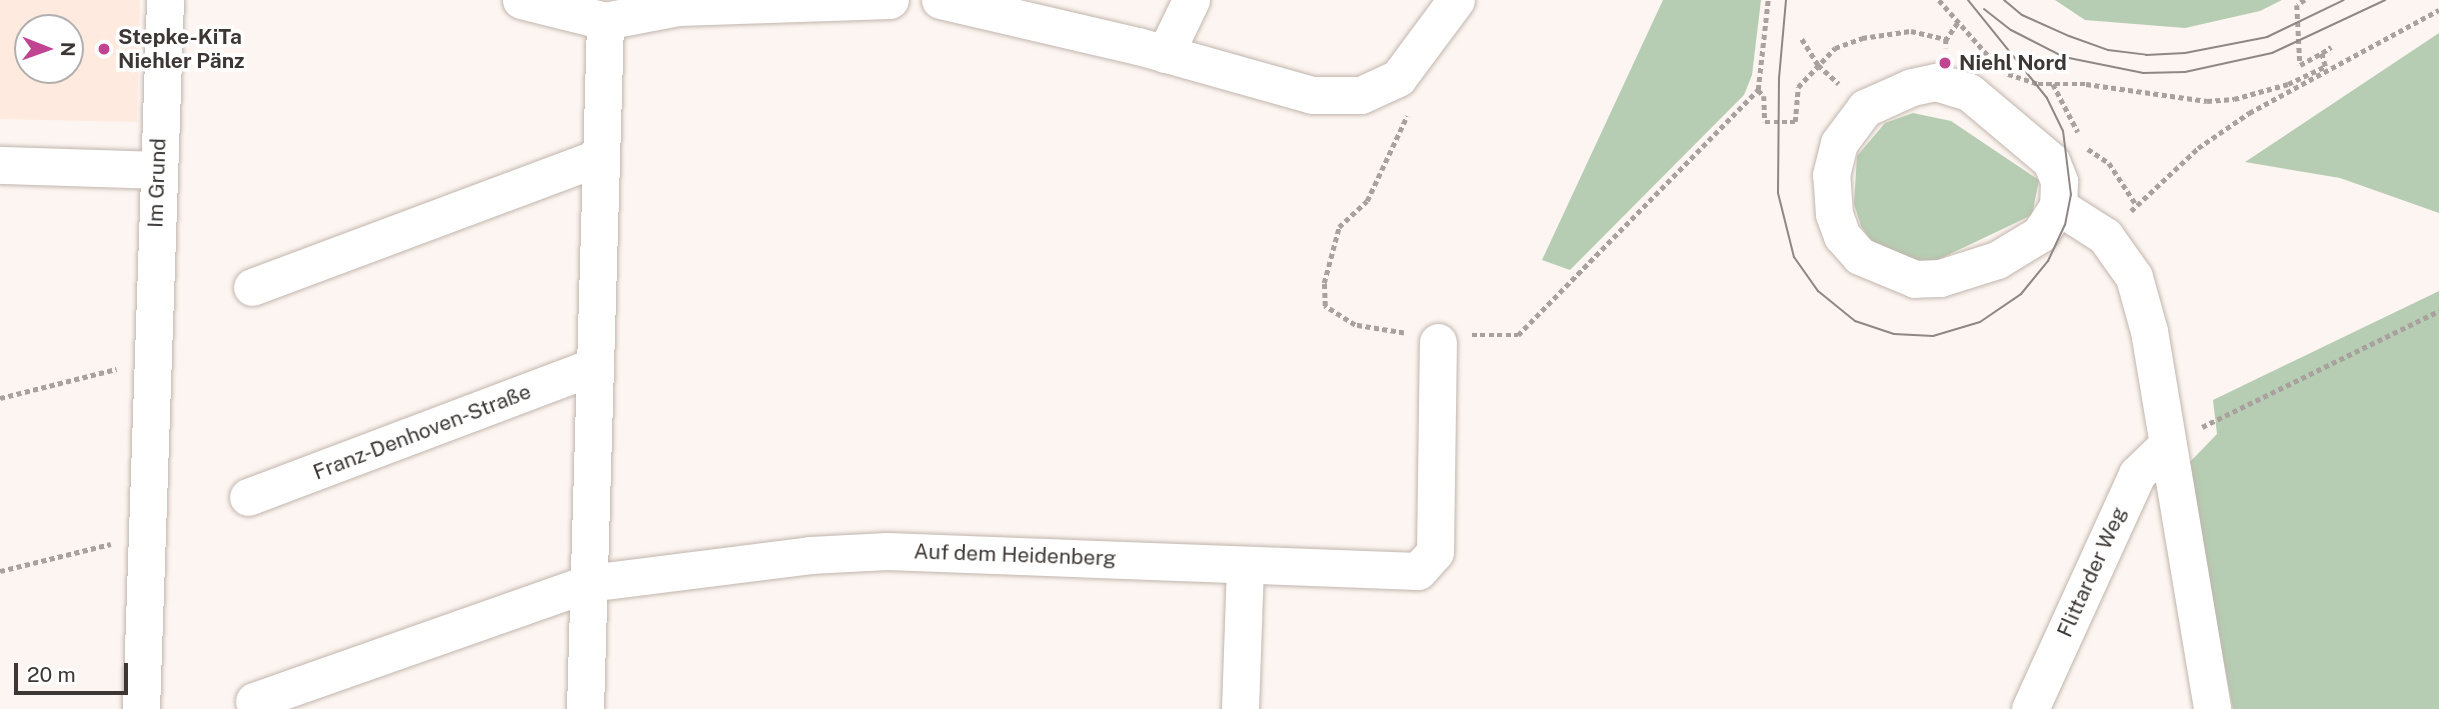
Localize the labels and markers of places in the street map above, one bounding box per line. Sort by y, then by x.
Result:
place label: Stepke-KiTa Niehler Pänz [118,24,244,74]
marker: Stepke-KiTa Niehler Pänz [96,41,112,57]
place label: Niehl Nord [1959,50,2067,76]
marker: Niehl Nord [1937,55,1953,71]

